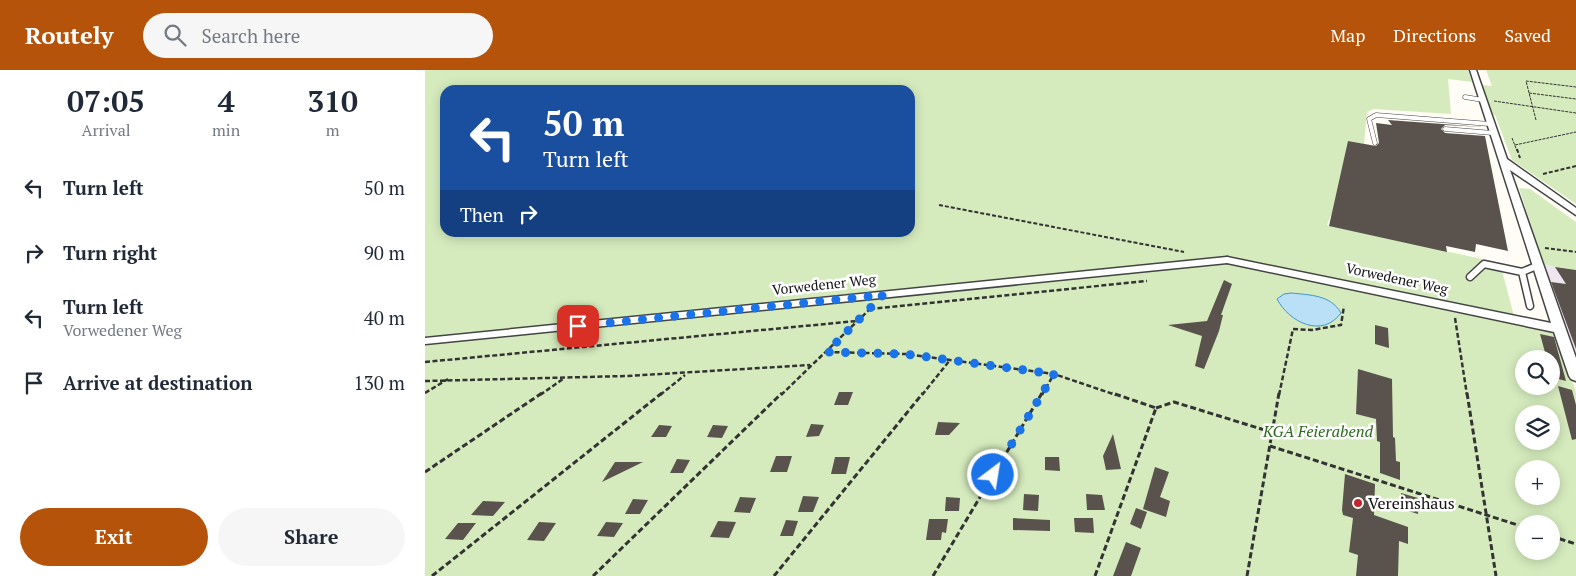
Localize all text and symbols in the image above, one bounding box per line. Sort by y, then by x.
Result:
search box [143,13,493,58]
text: Routely [25,19,113,51]
icon: search [161,21,189,49]
text: Search here [201,23,300,48]
text: Map [1330,23,1365,47]
text: Directions [1393,23,1476,47]
text: Saved [1504,23,1551,47]
text: 07:05 [67,81,145,121]
text: 4 [218,81,235,121]
text: 310 [307,81,358,121]
text: 50 m [543,100,624,146]
icon: left [460,105,525,170]
text: Arrival [81,119,131,141]
text: min [212,119,240,141]
text: m [326,119,339,141]
text: Turn left [543,144,629,173]
icon: left [20,174,48,202]
text: Turn left [63,175,144,200]
text: 50 m [364,175,405,200]
icon: right [514,200,542,228]
text: Then [460,202,504,227]
icon: right [20,239,48,267]
text: Turn right [63,240,157,265]
text: 90 m [364,240,405,265]
street label: Vorwedener Weg [1344,258,1451,298]
street label: Vorwedener Weg [771,269,877,299]
text: Turn left [63,294,144,319]
icon: left [20,304,48,332]
text: 40 m [364,305,405,330]
pin [557,305,599,347]
icon: arrive [564,312,592,340]
text: Vorwedener Weg [63,319,182,341]
map controls [1515,350,1560,560]
button: search [1515,350,1560,395]
icon: arrive [20,369,48,397]
text: Arrive at destination [63,370,252,395]
text: 130 m [354,370,405,395]
button: layers [1515,405,1560,450]
park label: KGA Feierabend [1262,420,1374,442]
position arrow [966,448,1018,500]
button: + [1515,460,1560,505]
place label: Vereinshaus [1368,492,1455,514]
marker: Vereinshaus [1352,497,1364,509]
button: Exit [20,508,208,566]
button: Share [218,508,405,566]
button: − [1515,515,1560,560]

